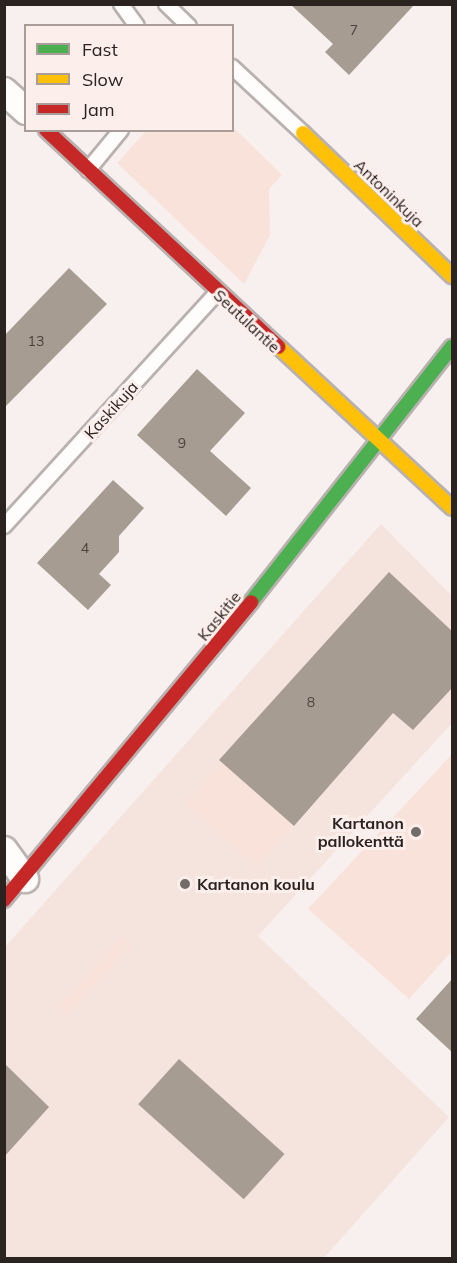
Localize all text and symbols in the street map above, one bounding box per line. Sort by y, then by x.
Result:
house number: 7 [350,22,358,38]
legend [24,24,234,132]
text: Fast [82,38,118,61]
text: Slow [82,68,123,91]
text: Jam [82,98,115,121]
street label: Antoninkuja [350,155,428,231]
street label: Seutulantie [210,285,284,357]
house number: 13 [28,333,44,349]
street label: Kaskikuja [80,377,142,443]
house number: 9 [178,435,186,451]
house number: 4 [81,540,89,556]
street label: Kaskitie [193,587,245,645]
house number: 8 [307,694,315,710]
place label: Kartanon pallokenttä [318,813,404,851]
marker: Kartanon pallokenttä [409,825,423,839]
place label: Kartanon koulu [197,874,315,894]
marker: Kartanon koulu [178,877,192,891]

